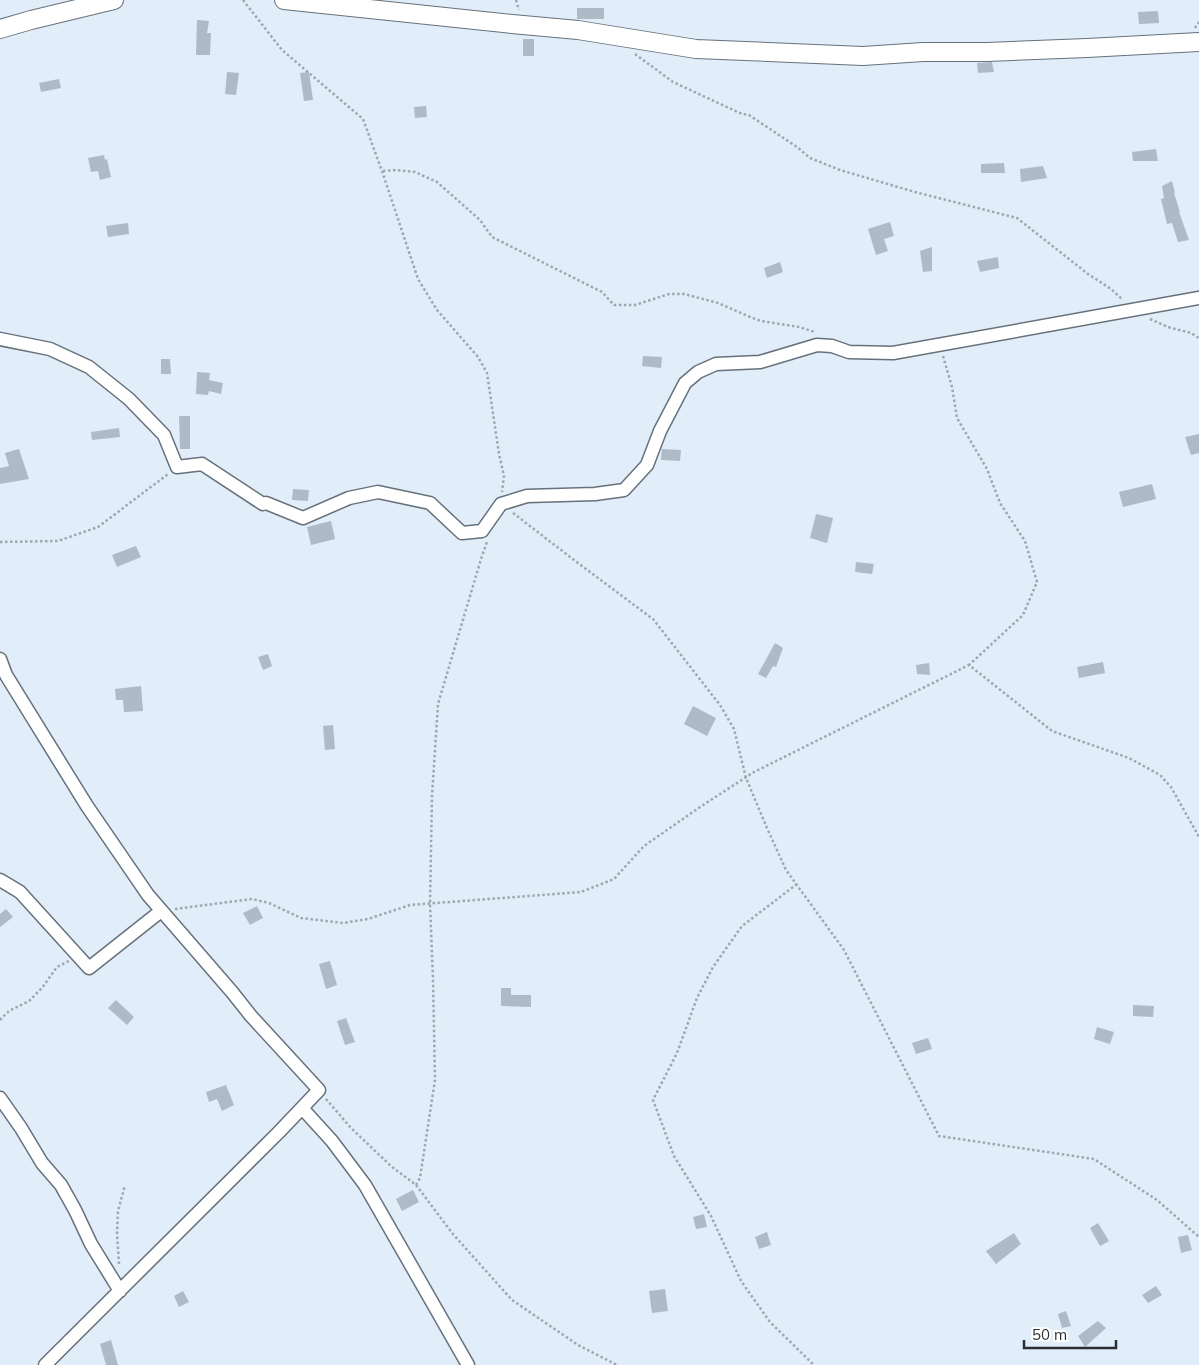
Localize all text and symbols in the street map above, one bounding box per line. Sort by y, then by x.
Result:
scale bar [1024,1318,1116,1350]
text: 50 m [1032,1325,1067,1344]

